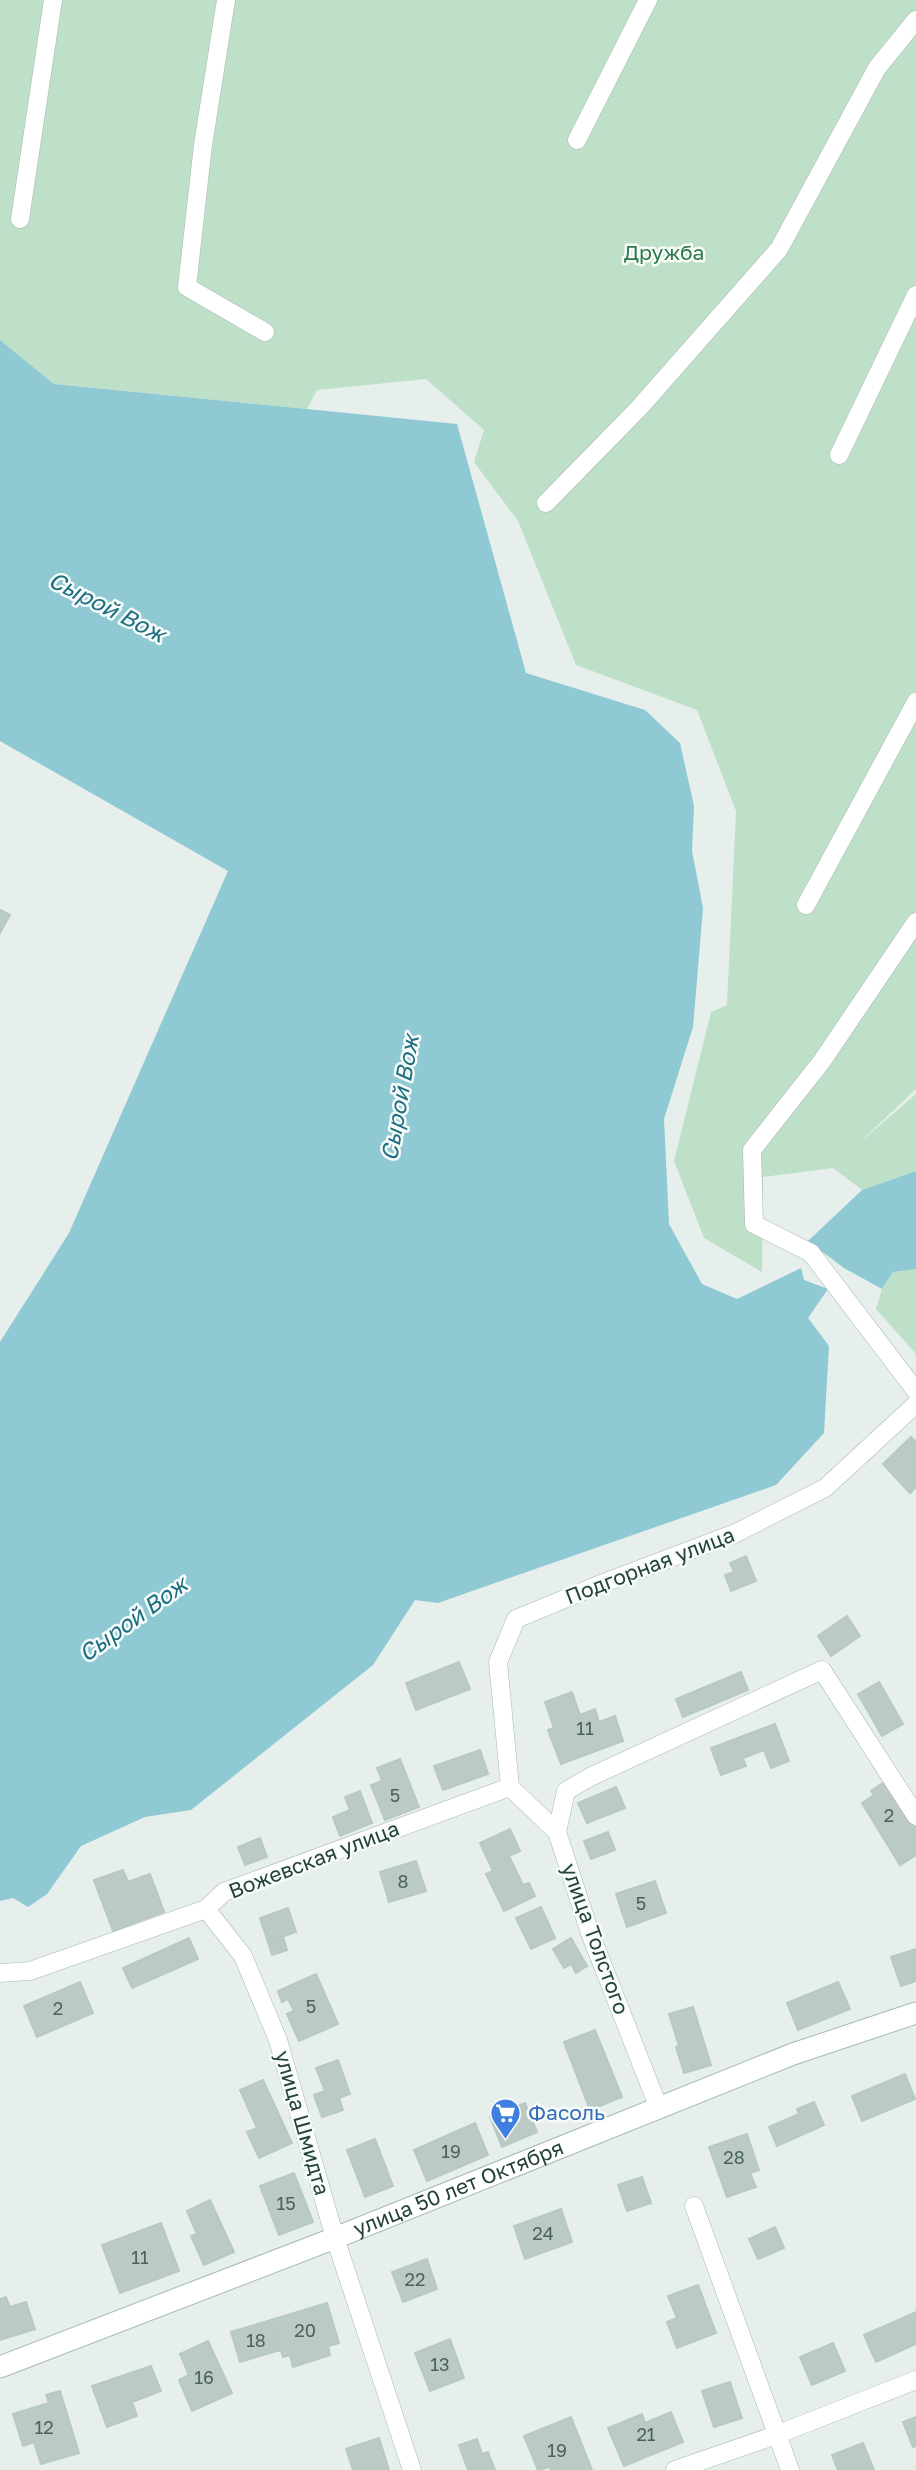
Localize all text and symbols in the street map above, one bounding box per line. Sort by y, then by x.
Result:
park label: Дружба [624,239,704,265]
water label: Сырой Вож [44,565,173,649]
water label: Сырой Вож [374,1030,424,1163]
street label: Подгорная улица [561,1521,738,1609]
water label: Сырой Вож [73,1568,194,1667]
house number: 11 [576,1717,594,1739]
house number: 5 [390,1784,400,1806]
house number: 2 [884,1804,894,1826]
street label: Вожевская улица [225,1815,403,1904]
street label: улица Толстого [557,1860,635,2018]
house number: 8 [398,1870,408,1892]
house number: 5 [636,1892,646,1914]
house number: 5 [306,1995,316,2017]
house number: 2 [53,1997,63,2019]
street label: улица Шмидта [270,2047,336,2198]
supermarket icon: Фасоль [488,2096,522,2140]
place label: Фасоль [528,2099,605,2125]
street label: улица 50 лет Октября [349,2134,567,2241]
house number: 19 [441,2140,461,2162]
house number: 28 [723,2146,745,2168]
house number: 15 [276,2192,296,2214]
house number: 24 [532,2222,554,2244]
house number: 11 [131,2246,149,2268]
house number: 22 [405,2268,425,2290]
house number: 20 [294,2319,316,2341]
house number: 18 [246,2329,266,2351]
house number: 13 [430,2353,450,2375]
house number: 16 [194,2366,214,2388]
house number: 12 [34,2416,54,2438]
house number: 21 [636,2423,656,2445]
house number: 19 [547,2439,567,2461]

